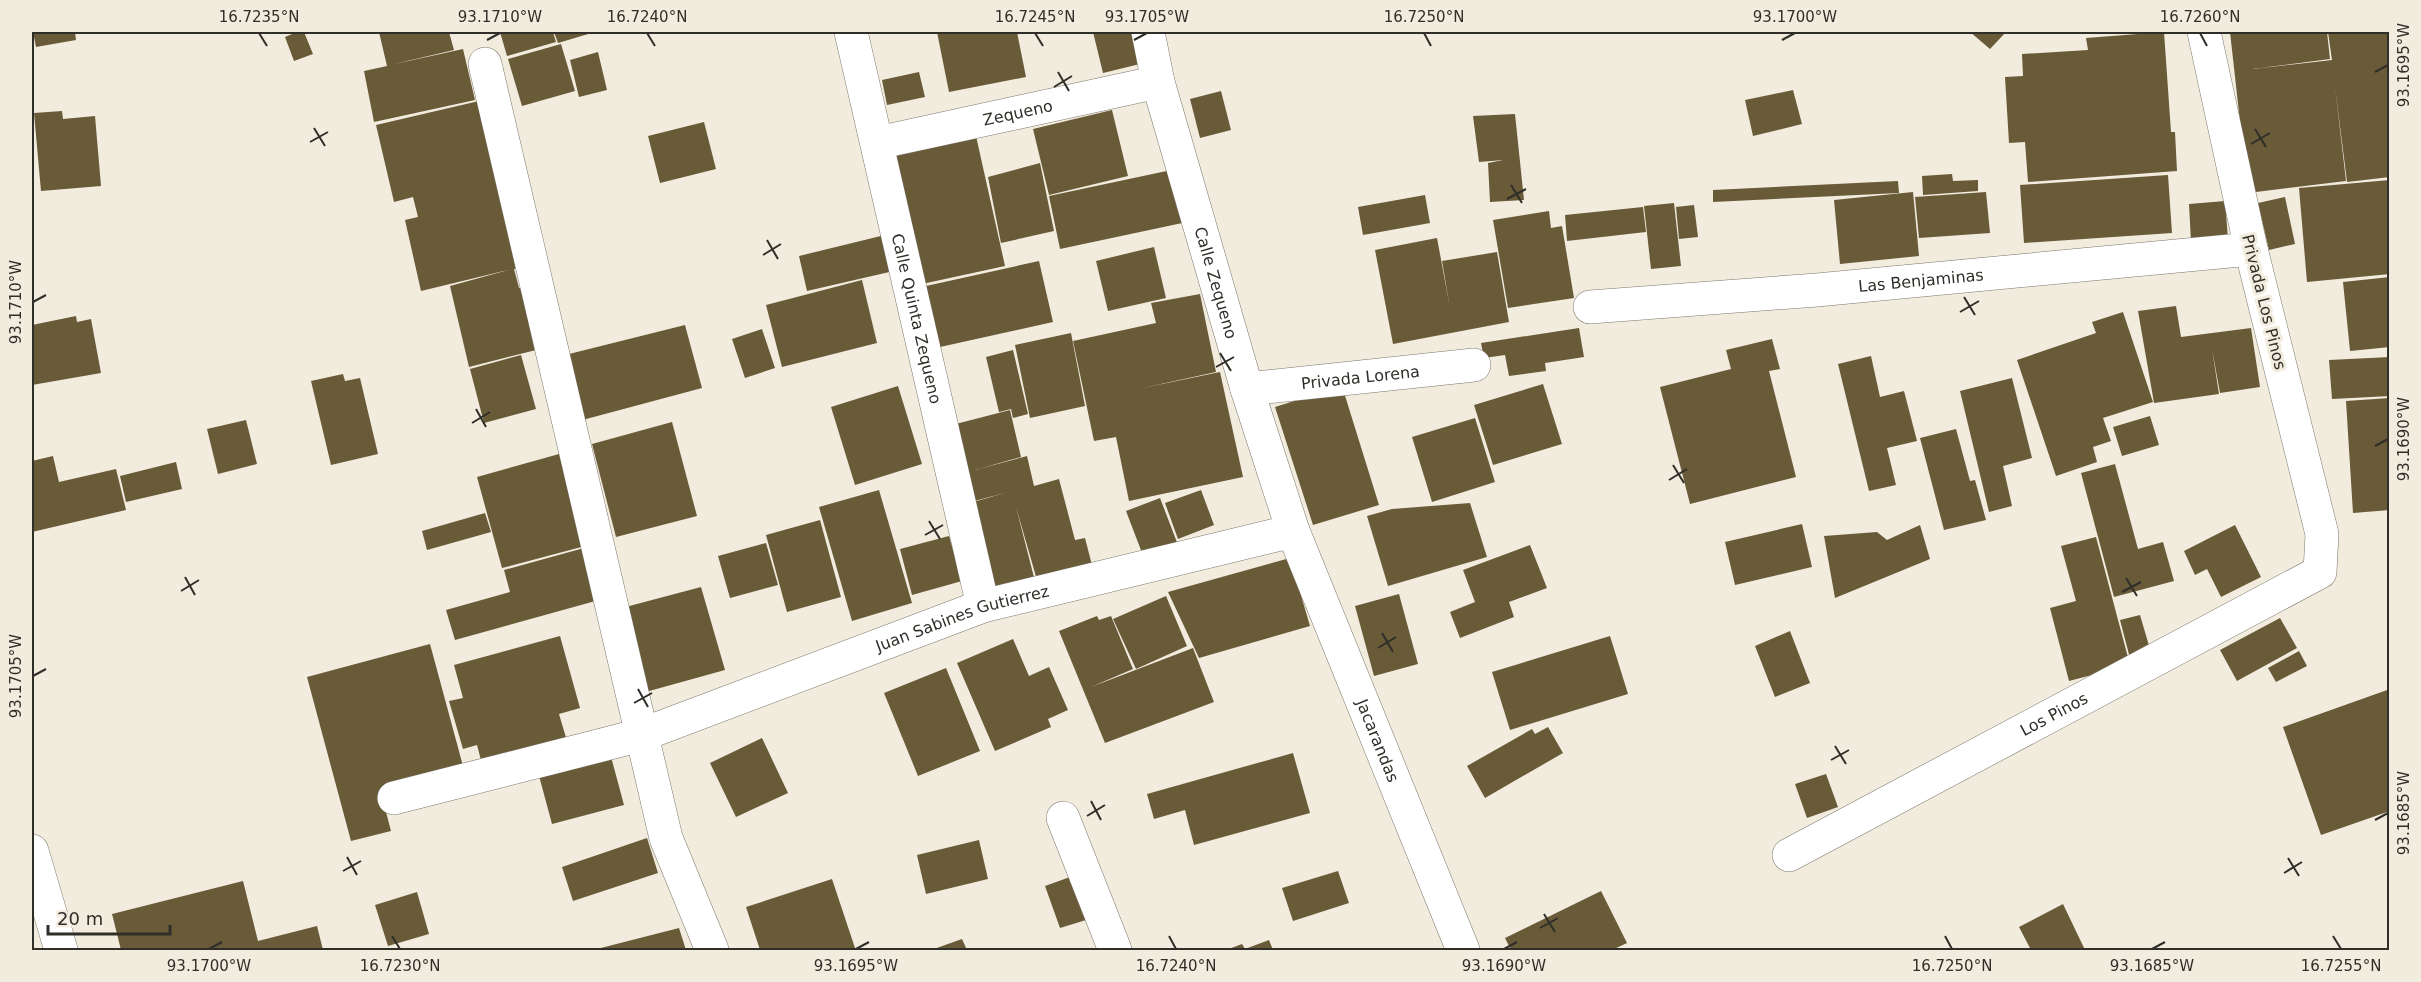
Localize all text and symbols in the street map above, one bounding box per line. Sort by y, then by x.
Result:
text: 16.7235°N [219,8,299,26]
text: 93.1710°W [458,8,542,26]
text: 16.7240°N [607,8,687,26]
text: 16.7245°N [995,8,1075,26]
text: 93.1705°W [1105,8,1189,26]
text: 16.7250°N [1384,8,1464,26]
text: 93.1700°W [1753,8,1837,26]
text: 16.7260°N [2160,8,2240,26]
text: 93.1695°W [2395,23,2413,107]
street label: Zequeno [981,96,1054,129]
street label: Calle Zequeno [1191,225,1241,341]
street label: Calle Quinta Zequeno [888,231,946,406]
street label: Privada Los Pinos [2238,232,2290,372]
text: 93.1710°W [7,260,25,344]
street label: Las Benjaminas [1857,265,1984,296]
street label: Privada Lorena [1300,361,1421,393]
text: 93.1690°W [2395,397,2413,481]
street label: Juan Sabines Gutierrez [872,581,1051,656]
text: 93.1705°W [7,634,25,718]
street label: Los Pinos [2017,688,2091,740]
street label: Jacarandas [1352,695,1403,785]
text: 93.1685°W [2395,771,2413,855]
scale bar [48,898,170,936]
text: 20 m [57,908,103,929]
text: 93.1700°W [167,957,251,975]
text: 16.7230°N [360,957,440,975]
text: 93.1695°W [814,957,898,975]
text: 16.7240°N [1136,957,1216,975]
text: 93.1690°W [1462,957,1546,975]
text: 16.7250°N [1912,957,1992,975]
text: 93.1685°W [2110,957,2194,975]
text: 16.7255°N [2301,957,2381,975]

